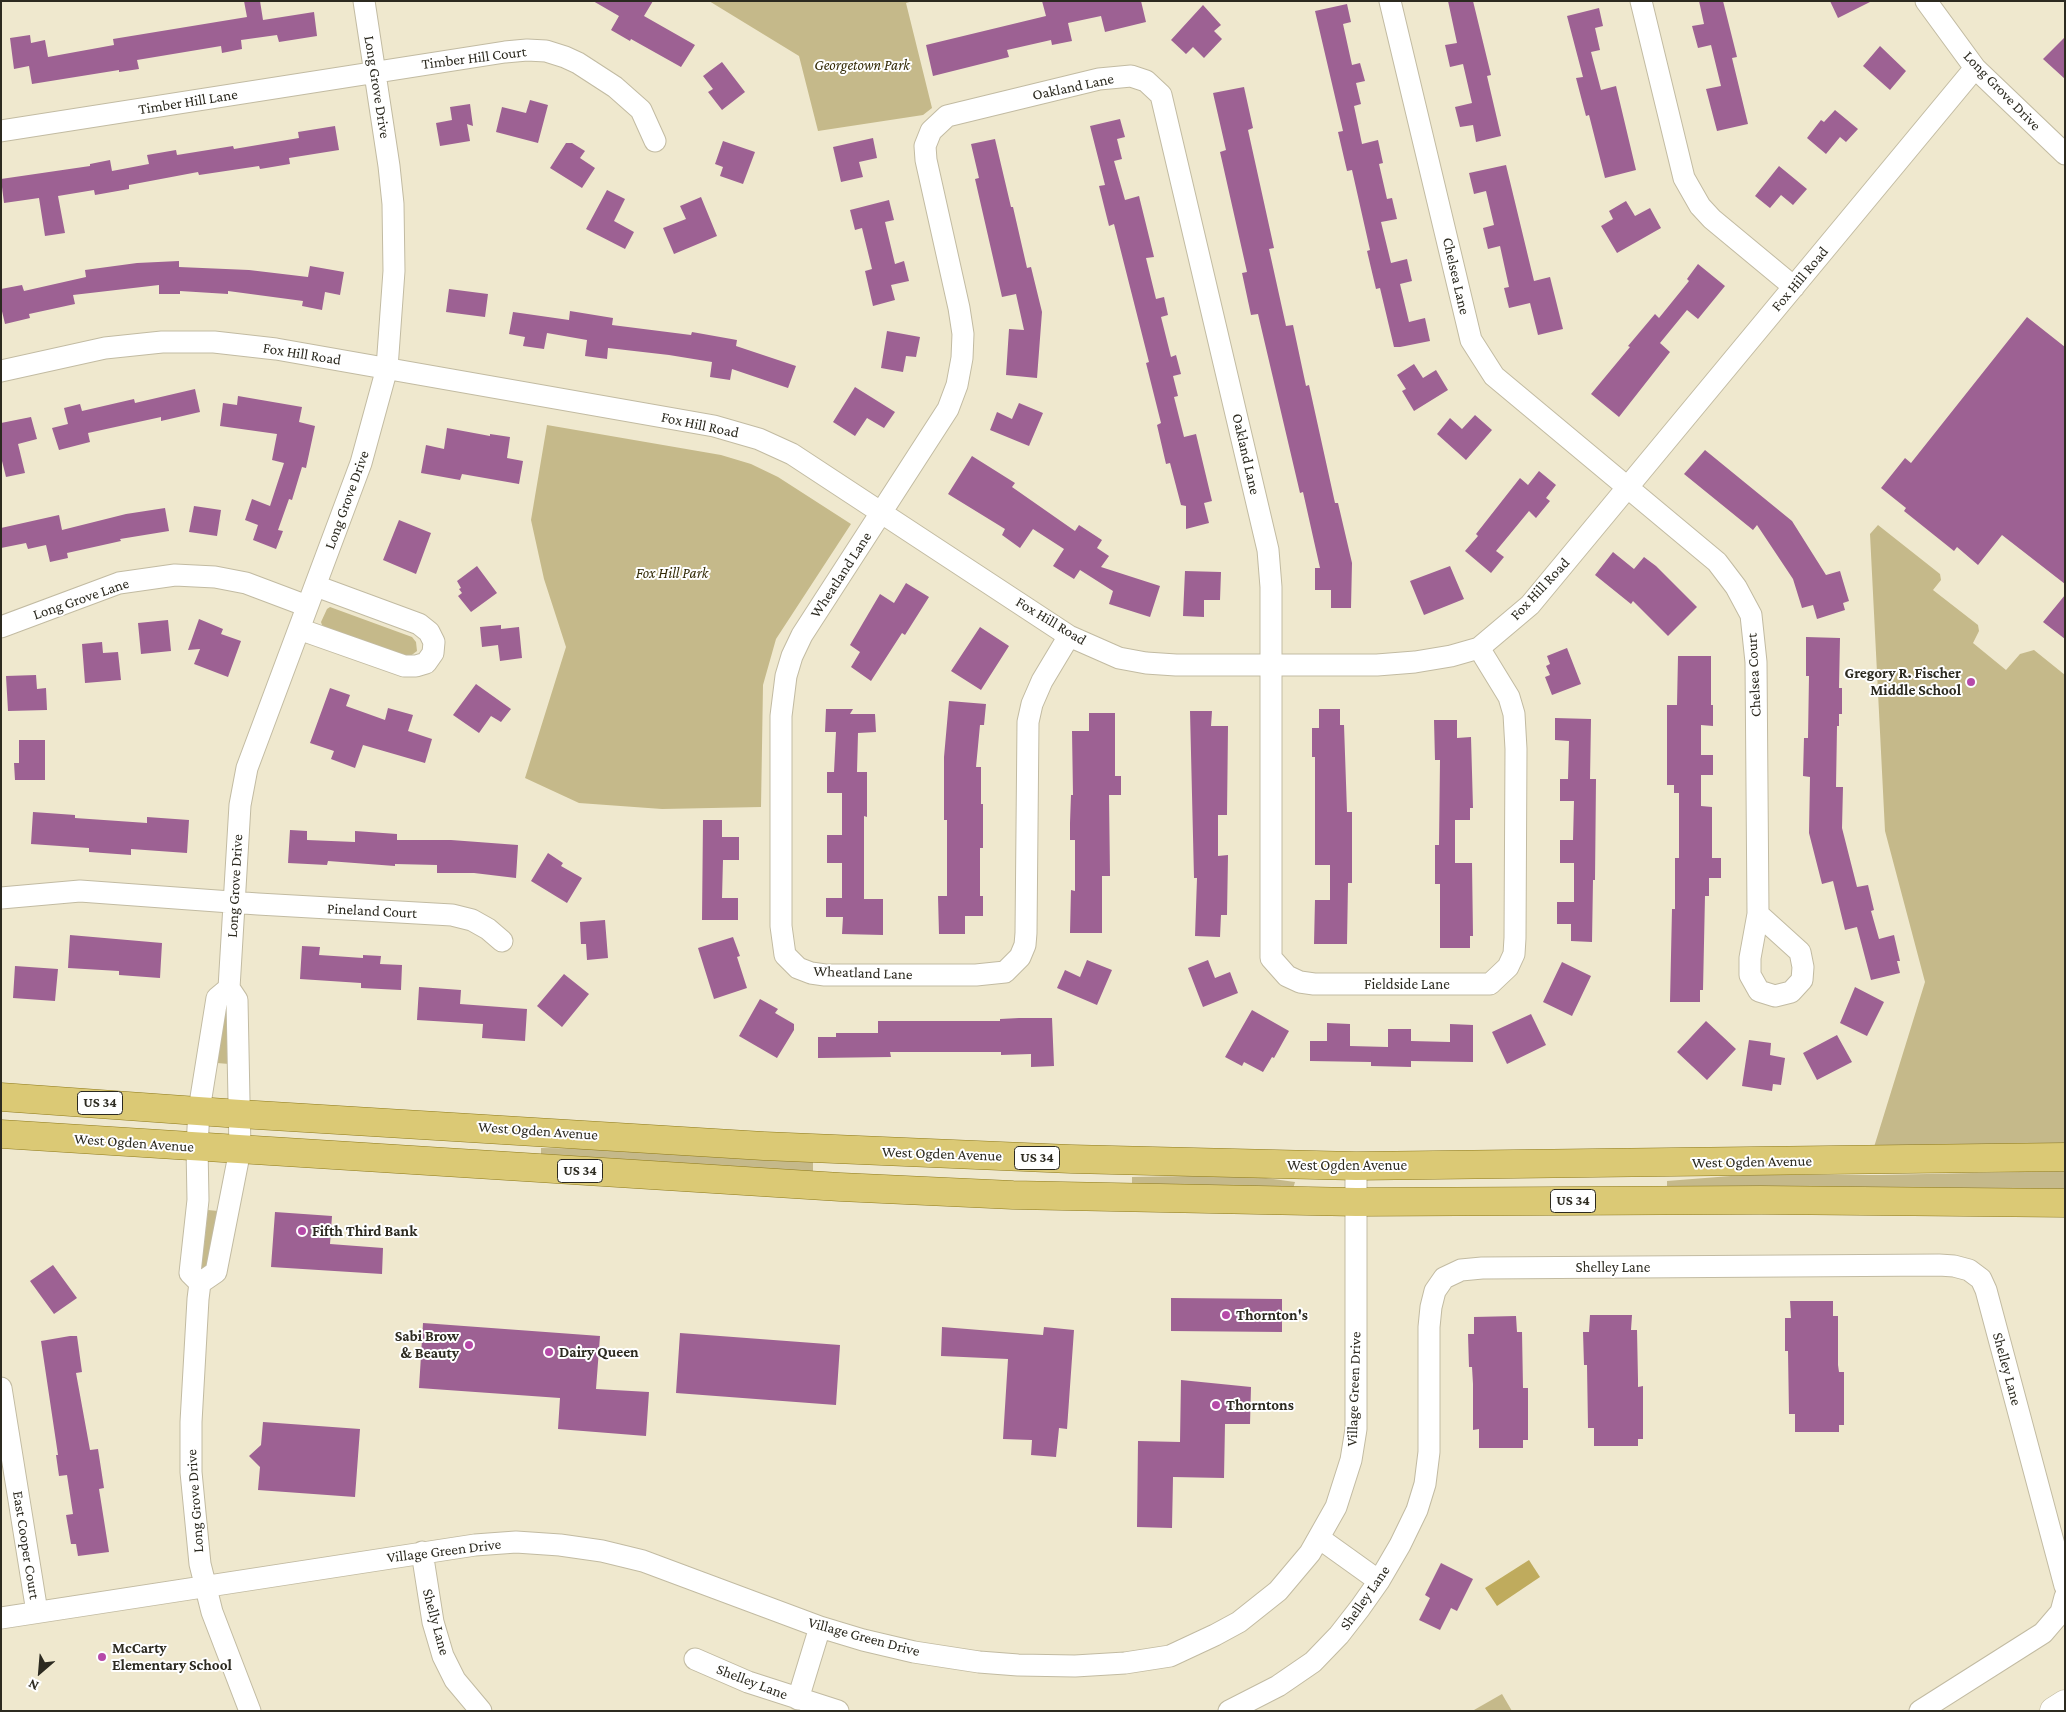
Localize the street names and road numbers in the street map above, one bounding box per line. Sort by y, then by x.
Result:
street label: Long Grove Drive [360,34,394,140]
street label: Timber Hill Court [421,43,527,73]
street label: Long Grove Drive [1959,47,2045,135]
street label: Oakland Lane [1031,70,1115,104]
street label: Timber Hill Lane [137,85,239,119]
street label: Chelsea Lane [1438,236,1474,316]
street label: Fox Hill Road [1768,243,1832,315]
street label: Fox Hill Road [262,339,342,369]
street label: Fox Hill Road [659,408,741,442]
street label: Oakland Lane [1228,412,1264,496]
street label: Long Grove Drive [321,448,373,552]
street label: Wheatland Lane [806,529,876,621]
street label: Fox Hill Road [1506,554,1574,624]
street label: Long Grove Lane [31,574,131,624]
street label: Fox Hill Road [1012,593,1090,649]
street label: Chelsea Court [1743,633,1765,717]
street label: Long Grove Drive [223,834,247,938]
street label: Pineland Court [326,900,418,922]
street label: Wheatland Lane [813,962,913,984]
street label: Fieldside Lane [1364,975,1450,993]
road number: US 34 [78,1092,122,1114]
street label: West Ogden Avenue [477,1118,599,1144]
street label: West Ogden Avenue [73,1130,195,1156]
street label: West Ogden Avenue [882,1143,1002,1165]
road number: US 34 [1014,1146,1060,1170]
street label: West Ogden Avenue [1692,1152,1812,1172]
street label: West Ogden Avenue [1287,1156,1407,1174]
road number: US 34 [558,1160,602,1182]
road number: US 34 [1550,1190,1596,1212]
street label: Shelley Lane [1576,1258,1650,1276]
street label: Shelley Lane [1989,1330,2025,1408]
street label: Village Green Drive [1343,1331,1365,1447]
street label: Long Grove Drive [182,1449,208,1553]
street label: East Cooper Court [9,1490,43,1600]
street label: Village Green Drive [386,1535,502,1567]
street label: Shelley Lane [1336,1562,1394,1634]
street label: Shelly Lane [418,1587,454,1657]
street label: Village Green Drive [806,1613,922,1661]
street label: Shelley Lane [714,1660,790,1704]

